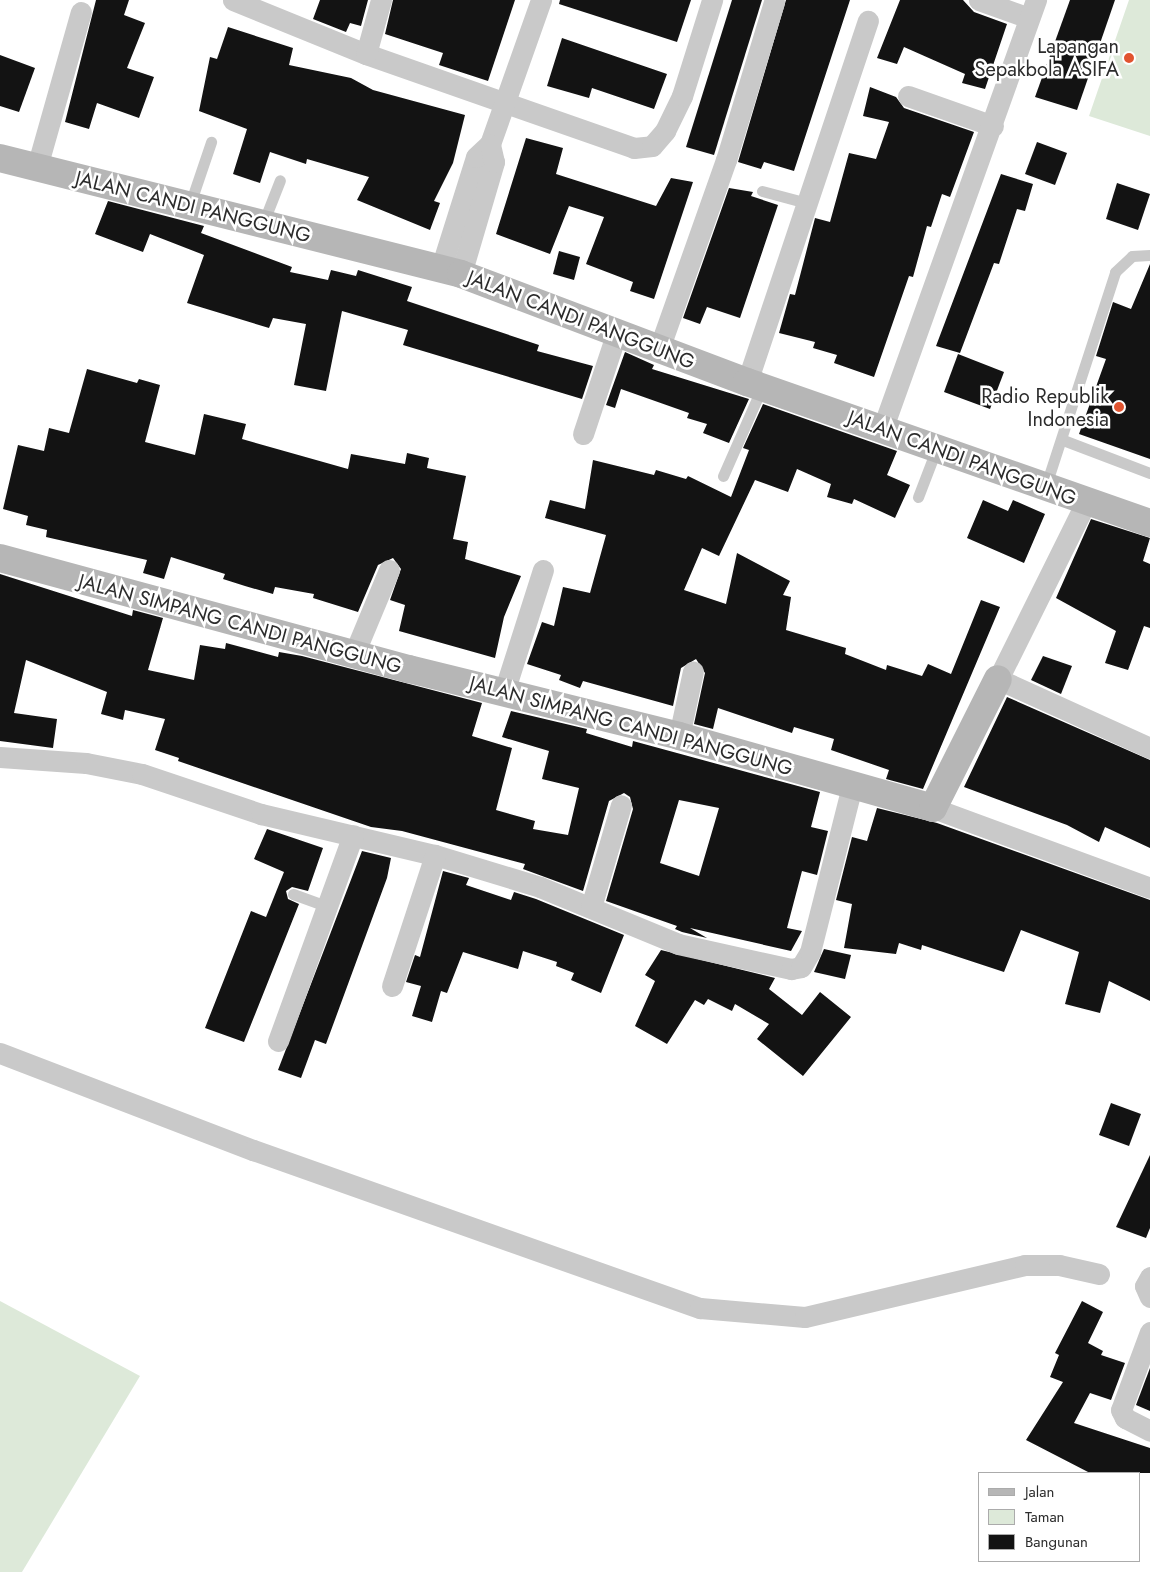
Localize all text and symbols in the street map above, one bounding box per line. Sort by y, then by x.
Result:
place label: Lapangan Sepakbola ASIFA [975,34,1119,81]
marker: Lapangan Sepakbola ASIFA [1123,52,1135,64]
street label: JALAN CANDI PANGGUNG [73,166,313,248]
street label: JALAN CANDI PANGGUNG [464,265,698,375]
place label: Radio Republik Indonesia [981,384,1109,431]
marker: Radio Republik Indonesia [1113,401,1125,413]
street label: JALAN CANDI PANGGUNG [844,405,1080,511]
street label: JALAN SIMPANG CANDI PANGGUNG [76,569,404,679]
street label: JALAN SIMPANG CANDI PANGGUNG [467,671,795,781]
legend [978,1472,1140,1562]
text: Jalan [1025,1481,1054,1503]
text: Taman [1025,1506,1064,1528]
text: Bangunan [1025,1531,1088,1553]

